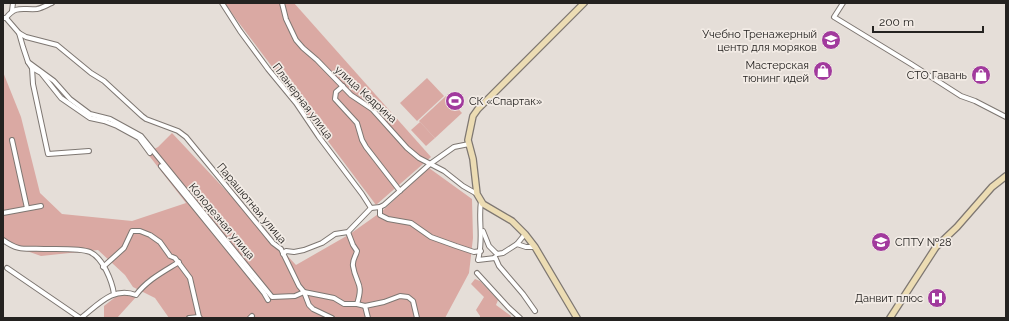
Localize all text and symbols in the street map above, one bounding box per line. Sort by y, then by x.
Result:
scale bar [873,8,983,34]
text: 200 m [879,15,914,29]
place label: Учебно Тренажерный центр для моряков [702,28,817,54]
school or university icon: Учебно Тренажерный центр для моряков [820,29,842,51]
place label: Мастерская тюнинг идей [743,59,809,85]
shop icon: Мастерская тюнинг идей [812,60,834,82]
street label: Планерная улица [270,61,335,142]
street label: улица Кедрина [332,63,399,126]
shop icon: СТО Гавань [970,64,992,86]
place label: СТО Гавань [907,69,968,82]
sports icon: СК «Спартак» [444,90,466,112]
place label: СК «Спартак» [469,95,542,108]
street label: Парашютная улица [214,160,289,246]
street label: Колодезная улица [186,181,257,262]
school or university icon: СПТУ №28 [870,231,892,253]
place label: СПТУ №28 [895,236,952,249]
hospital icon: Данвит плюс [926,287,948,309]
place label: Данвит плюс [855,292,923,305]

